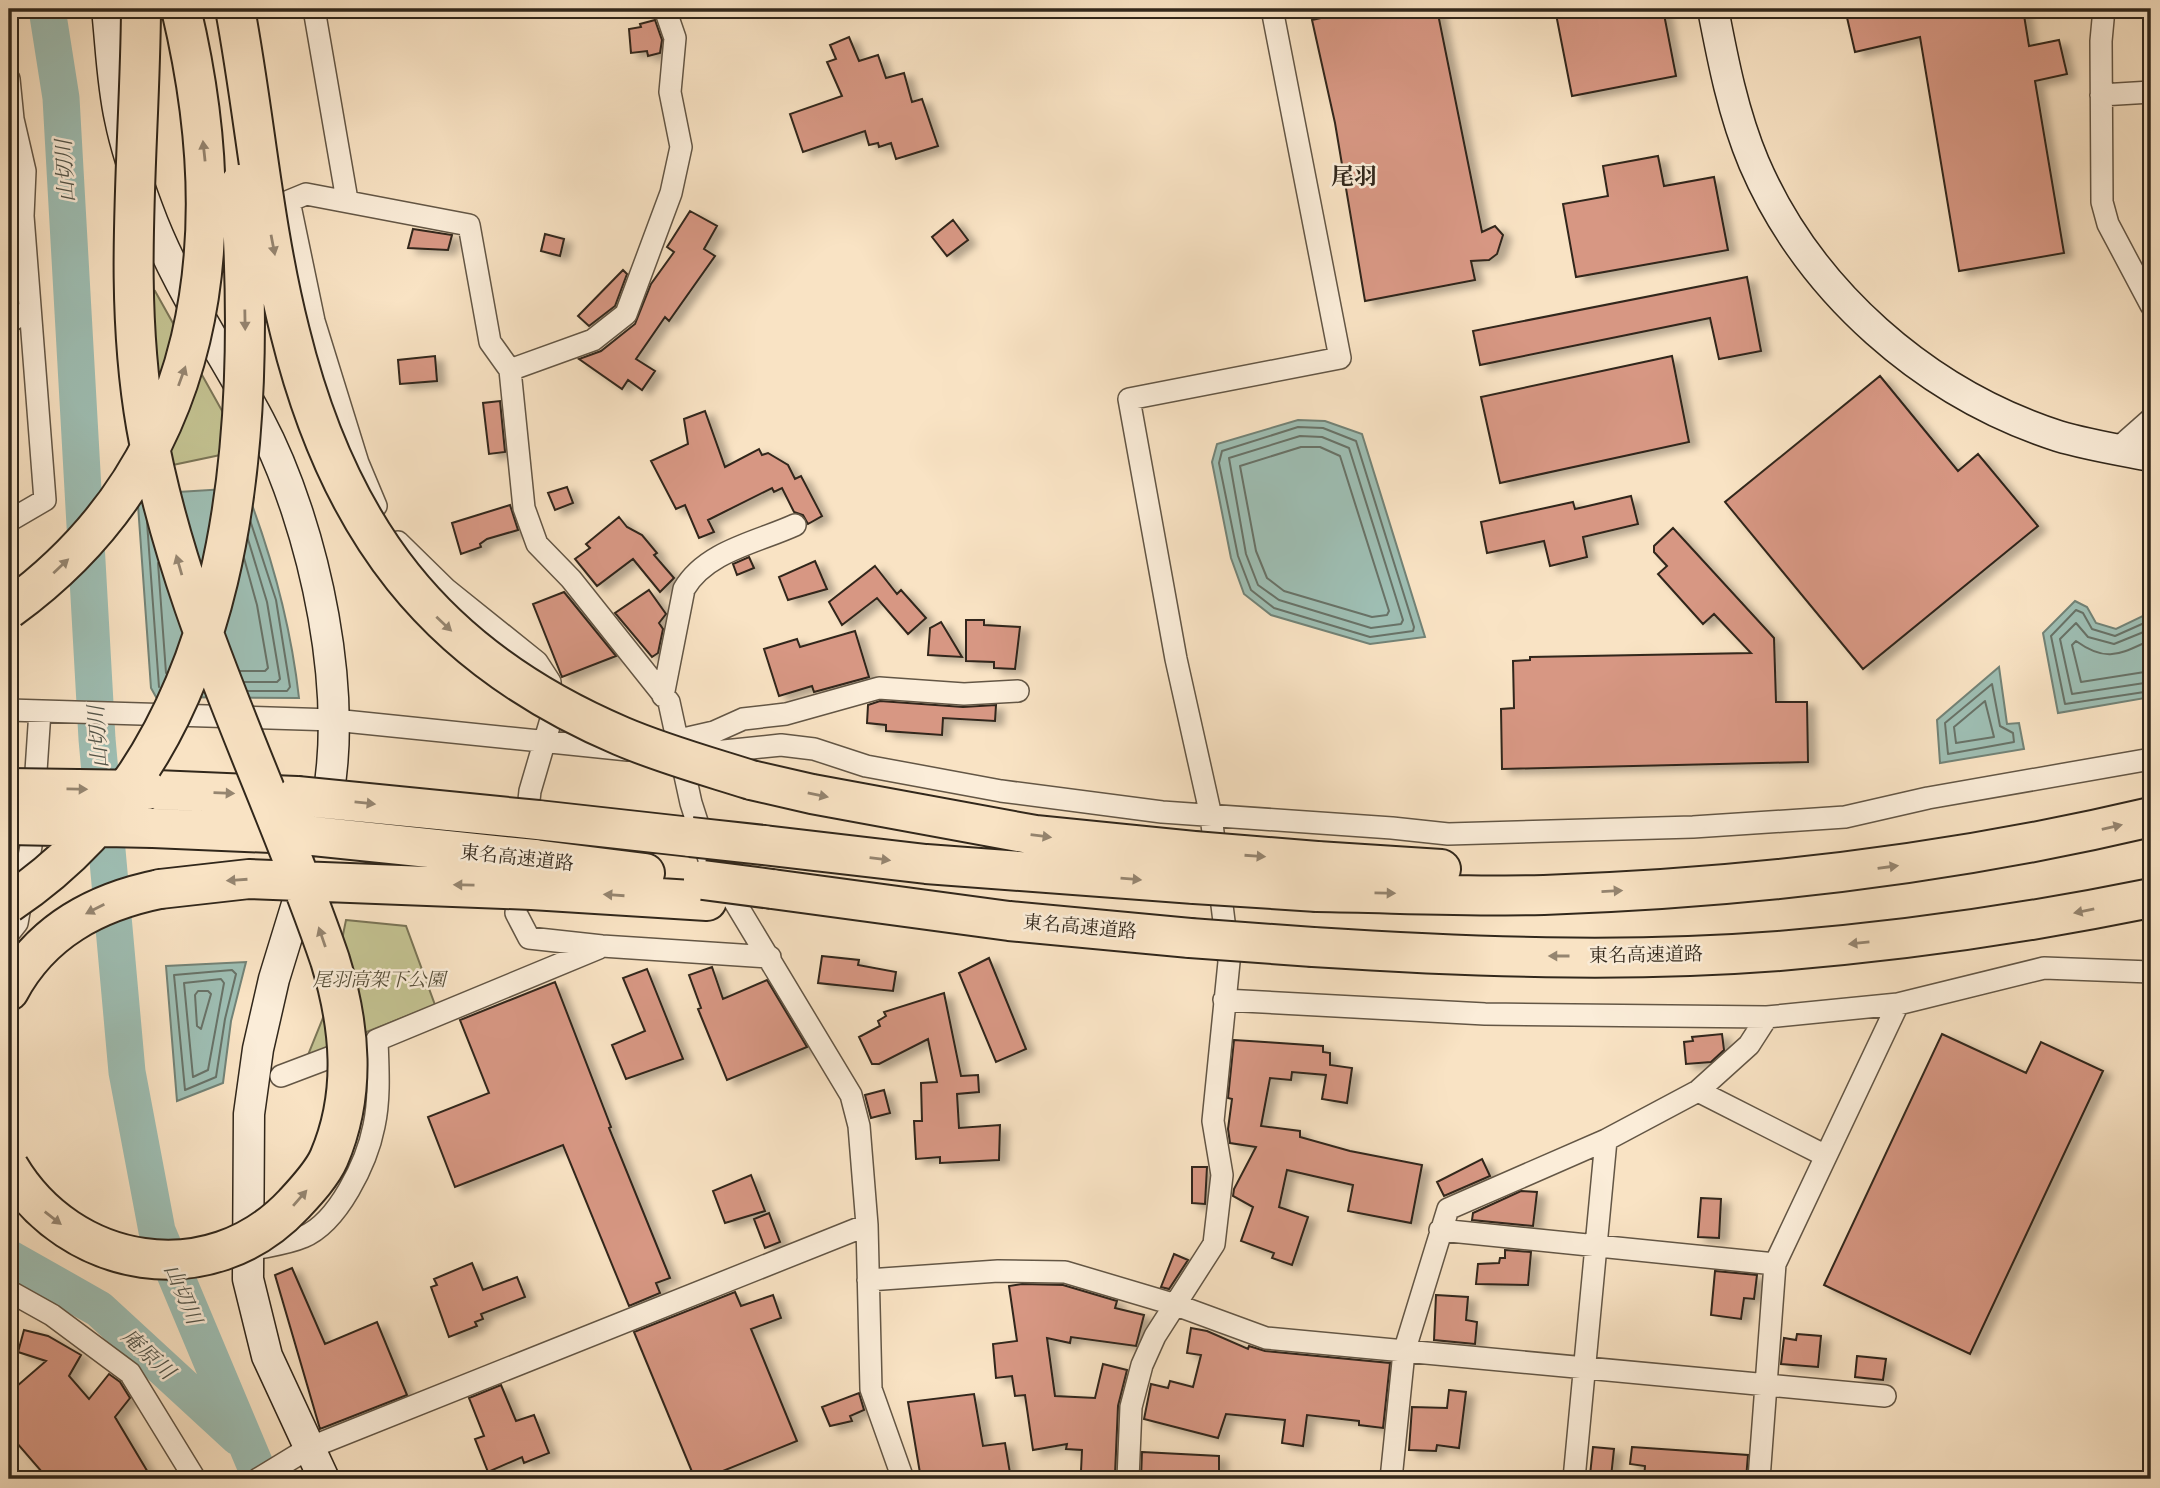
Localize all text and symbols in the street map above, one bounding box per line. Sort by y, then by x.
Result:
water label: 山切川 [51,137,79,203]
one-way arrow [198,139,209,161]
district label: 尾羽 [1331,163,1377,190]
one-way arrow [267,234,278,256]
one-way arrow [239,309,251,331]
one-way arrow [177,365,188,386]
one-way arrow [173,554,183,575]
one-way arrow [52,558,69,574]
one-way arrow [436,615,453,632]
water label: 山切川 [84,703,112,769]
one-way arrow [66,783,88,795]
one-way arrow [213,788,235,799]
one-way arrow [807,790,829,801]
one-way arrow [354,798,376,809]
one-way arrow [2101,821,2123,832]
one-way arrow [1031,830,1053,841]
street label: 東名高速道路 [459,841,575,875]
one-way arrow [1245,851,1267,862]
one-way arrow [869,854,891,865]
one-way arrow [1877,861,1899,872]
one-way arrow [1120,874,1142,885]
one-way arrow [225,875,247,886]
one-way arrow [453,879,475,891]
one-way arrow [1602,886,1624,897]
one-way arrow [1374,887,1396,898]
one-way arrow [603,889,625,900]
one-way arrow [85,902,105,914]
one-way arrow [2073,906,2095,917]
street label: 東名高速道路 [1022,911,1138,943]
one-way arrow [316,926,327,947]
one-way arrow [1848,938,1870,949]
street label: 東名高速道路 [1589,943,1703,967]
one-way arrow [1547,950,1569,962]
park label: 尾羽高架下公園 [312,969,448,991]
one-way arrow [292,1189,307,1206]
one-way arrow [43,1211,61,1226]
water label: 山切川 [160,1260,207,1330]
water label: 庵原川 [117,1324,181,1386]

